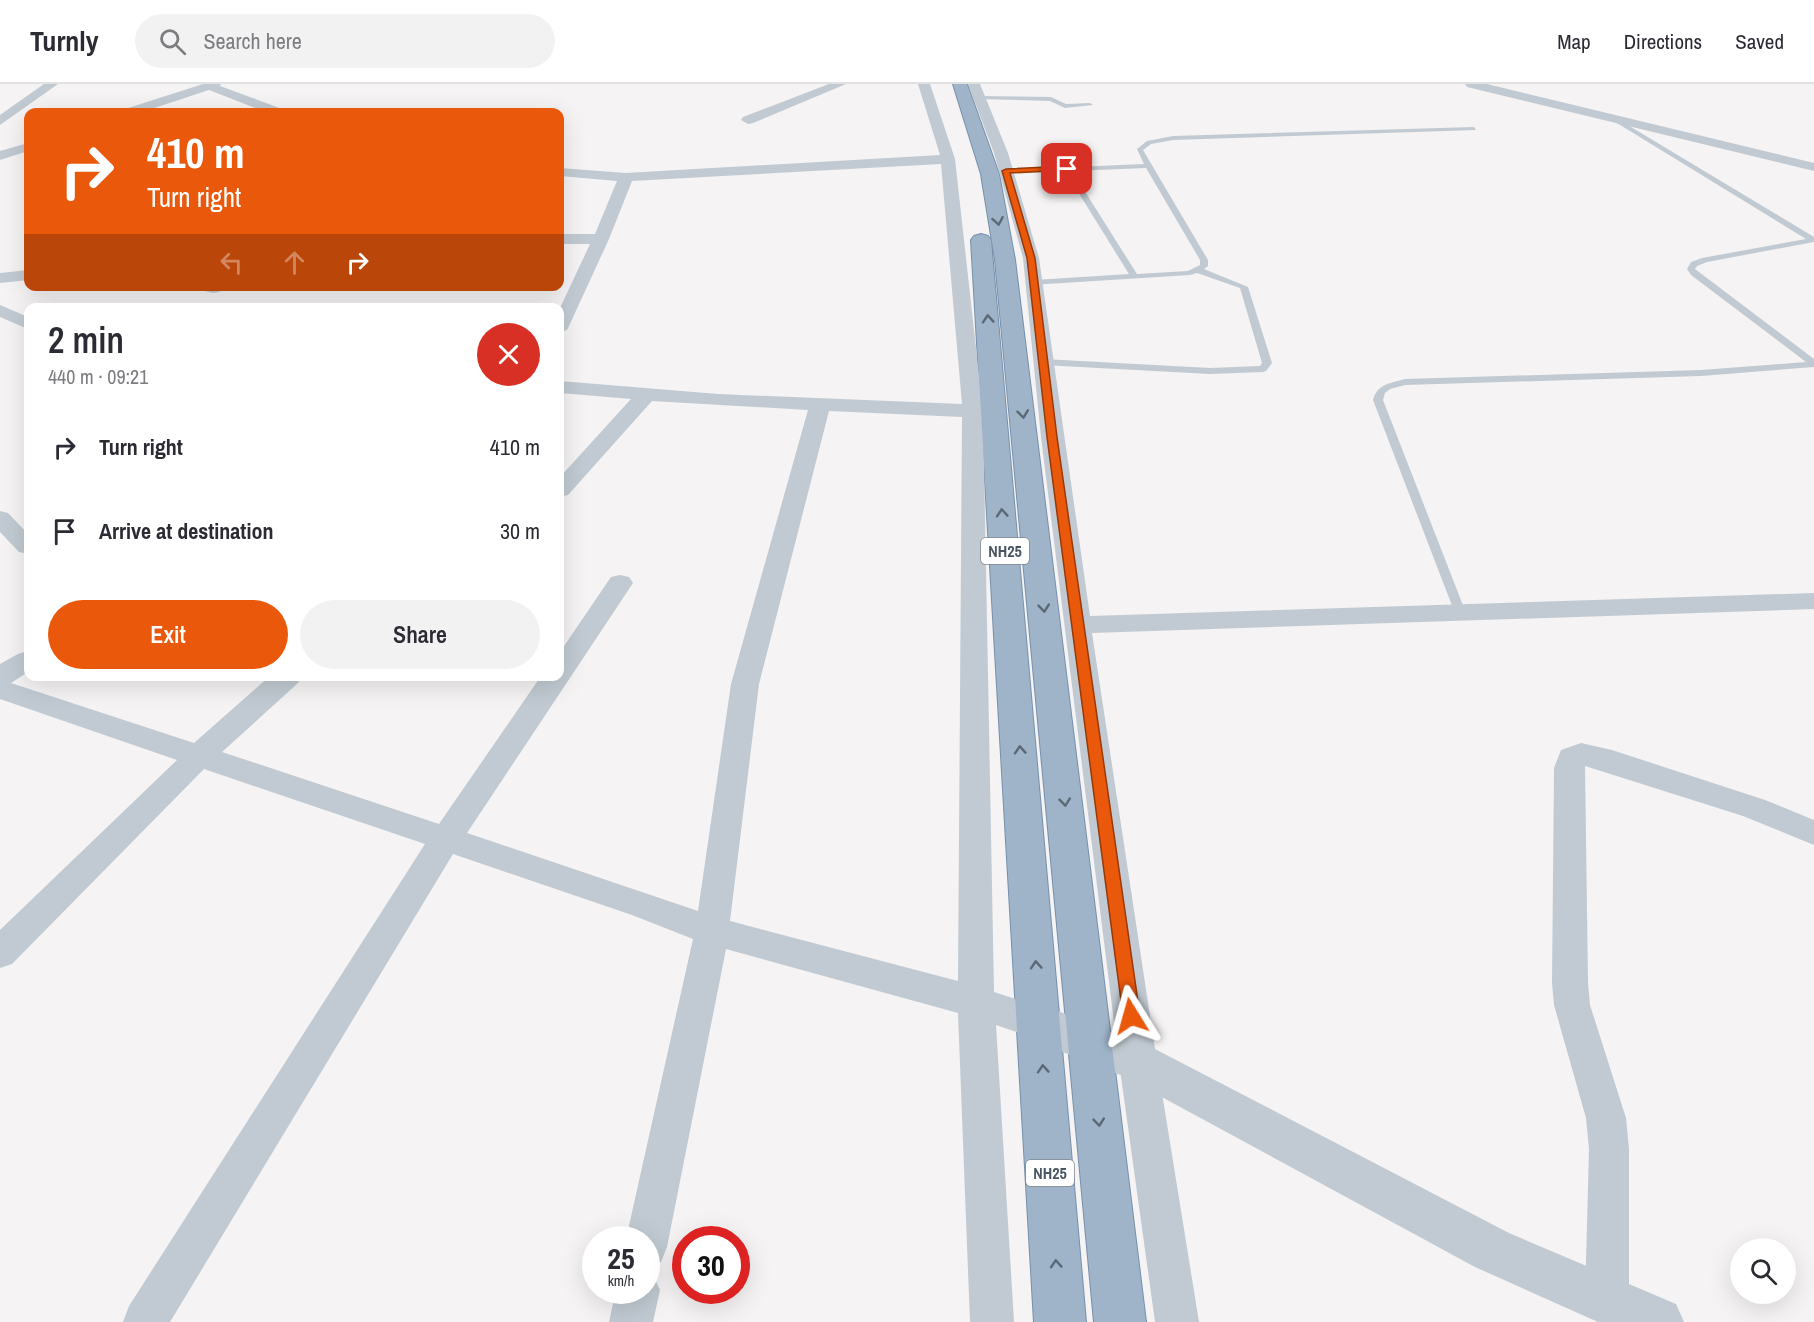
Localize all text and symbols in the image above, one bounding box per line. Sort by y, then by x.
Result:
search box [135,14,555,68]
text: Turnly [30,22,99,60]
icon: search [156,25,189,58]
text: Search here [204,26,302,56]
text: Map [1557,27,1591,56]
text: Directions [1624,27,1702,56]
text: Saved [1735,27,1784,56]
text: 410 m [147,125,245,181]
icon: right [48,132,126,210]
pin [1041,143,1092,194]
icon: arrive [1050,152,1083,185]
text: Turn right [147,179,241,215]
one-way arrow [991,216,1004,226]
icon: left [215,246,248,279]
icon: ahead [278,246,311,279]
icon: right [341,246,374,279]
one-way arrow [981,314,994,323]
text: 2 min [48,316,124,364]
button: close [477,323,540,386]
text: 440 m · 09:21 [48,363,148,390]
one-way arrow [1016,410,1029,419]
icon: right [48,431,81,464]
text: Turn right [99,432,183,462]
text: 410 m [490,432,540,462]
one-way arrow [996,509,1009,518]
icon: arrive [48,515,81,548]
text: Arrive at destination [99,516,273,546]
text: 30 m [500,516,540,546]
road number: NH25 [981,538,1029,564]
button: Exit [48,600,288,669]
button: Share [300,600,540,669]
one-way arrow [1037,604,1050,613]
one-way arrow [1013,745,1026,754]
one-way arrow [1058,798,1071,807]
one-way arrow [1029,961,1042,970]
position arrow [1099,984,1163,1048]
one-way arrow [1037,1065,1050,1074]
one-way arrow [1092,1117,1105,1126]
road number: NH25 [1026,1160,1074,1186]
speed limit sign: 30 [672,1226,750,1304]
text: 25 [607,1238,635,1278]
map controls [1730,1238,1796,1304]
button: search [1730,1238,1796,1304]
one-way arrow [1050,1259,1063,1268]
text: km/h [608,1270,634,1291]

